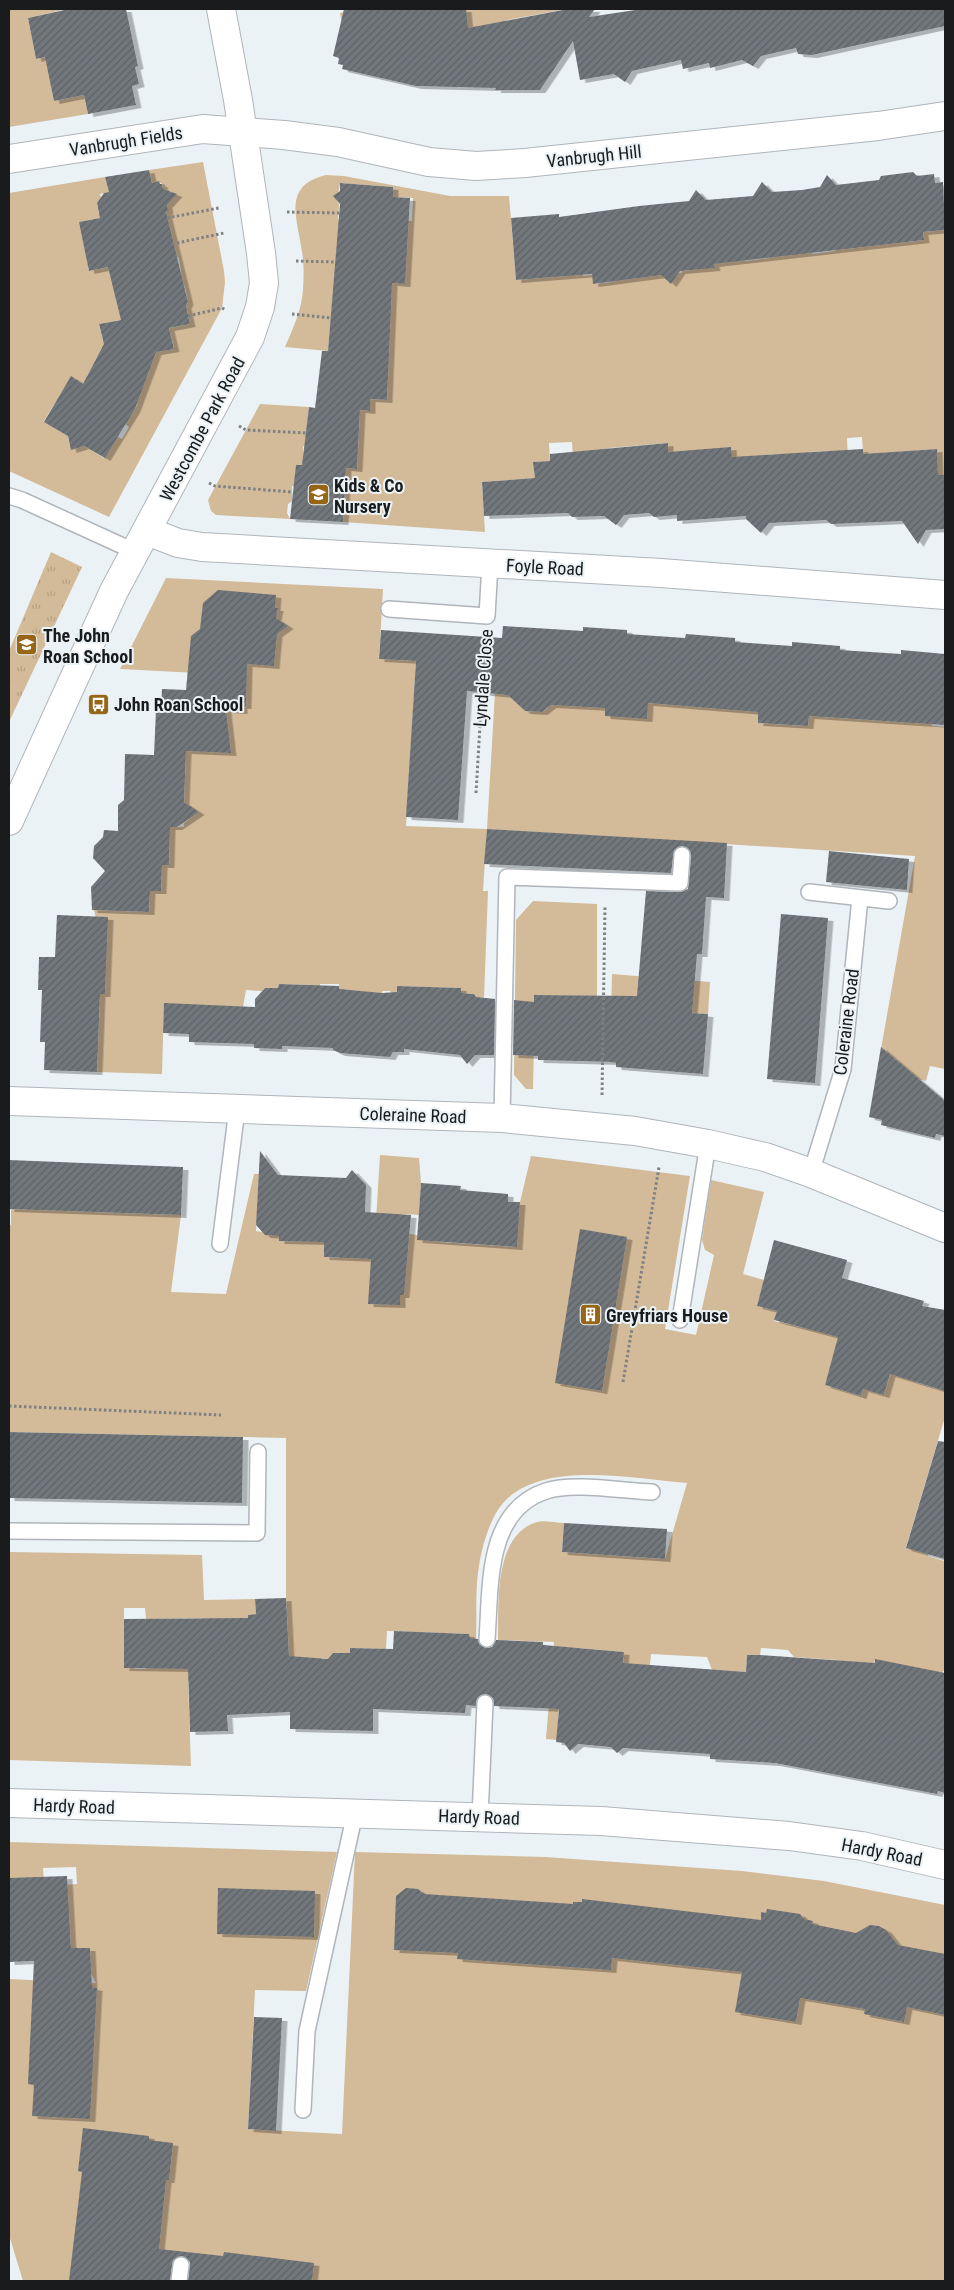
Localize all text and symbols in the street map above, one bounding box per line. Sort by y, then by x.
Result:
street label: Vanbrugh Fields [68,122,184,160]
street label: Vanbrugh Hill [545,141,643,171]
street label: Westcombe Park Road [155,353,249,505]
place label: Kids & Co Nursery [334,475,404,517]
school or university icon: Kids & Co Nursery [306,483,330,507]
street label: Foyle Road [506,554,584,580]
place label: The John Roan School [43,625,133,667]
street label: Lyndale Close [469,628,497,728]
school or university icon: The John Roan School [15,633,39,657]
bus stop icon: John Roan School [86,692,110,716]
place label: John Roan School [114,694,243,715]
street label: Coleraine Road [829,968,863,1076]
street label: Coleraine Road [359,1103,467,1127]
building icon: Greyfriars House [578,1303,602,1327]
place label: Greyfriars House [606,1305,728,1326]
street label: Hardy Road [33,1794,115,1818]
street label: Hardy Road [438,1805,520,1829]
street label: Hardy Road [840,1834,924,1870]

